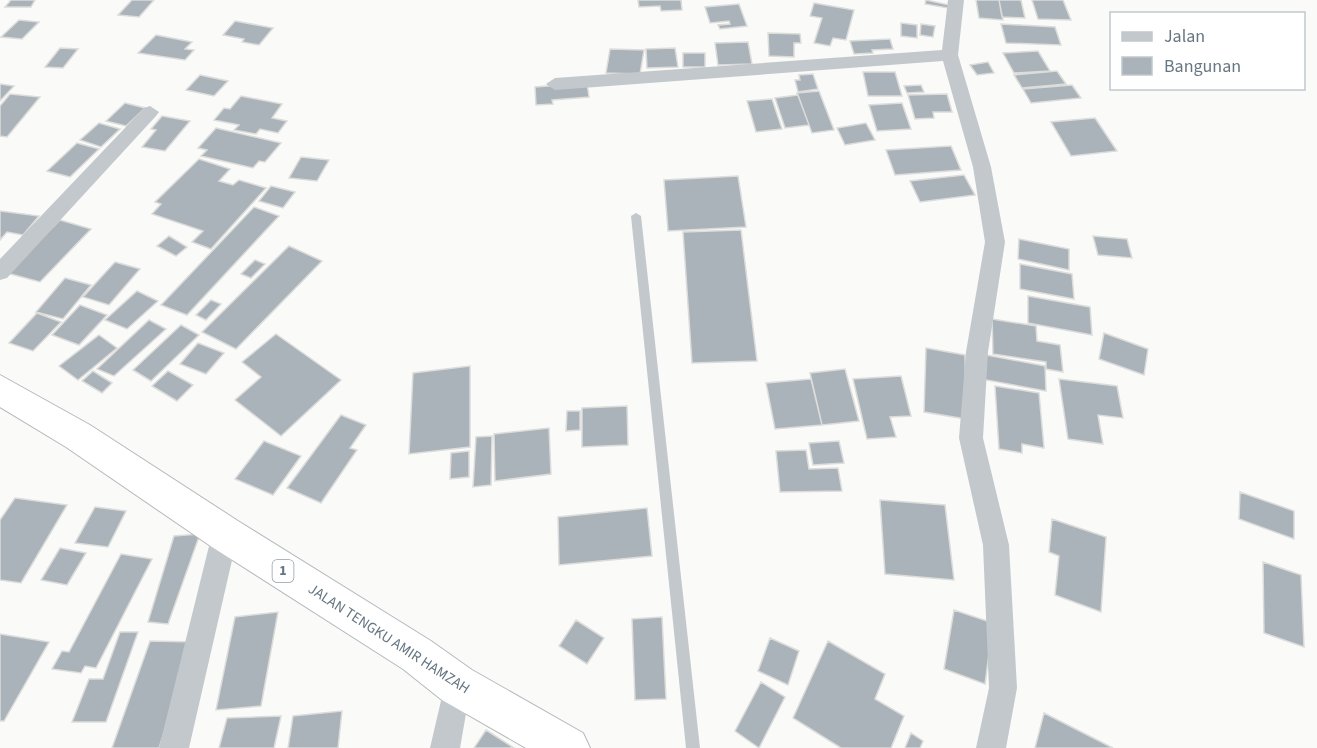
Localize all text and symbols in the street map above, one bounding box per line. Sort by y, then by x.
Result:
legend [1110,12,1305,90]
text: Jalan [1164,24,1205,49]
text: Bangunan [1164,54,1241,79]
road number: 1 [272,560,294,582]
street label: JALAN TENGKU AMIR HAMZAH [304,579,474,699]

